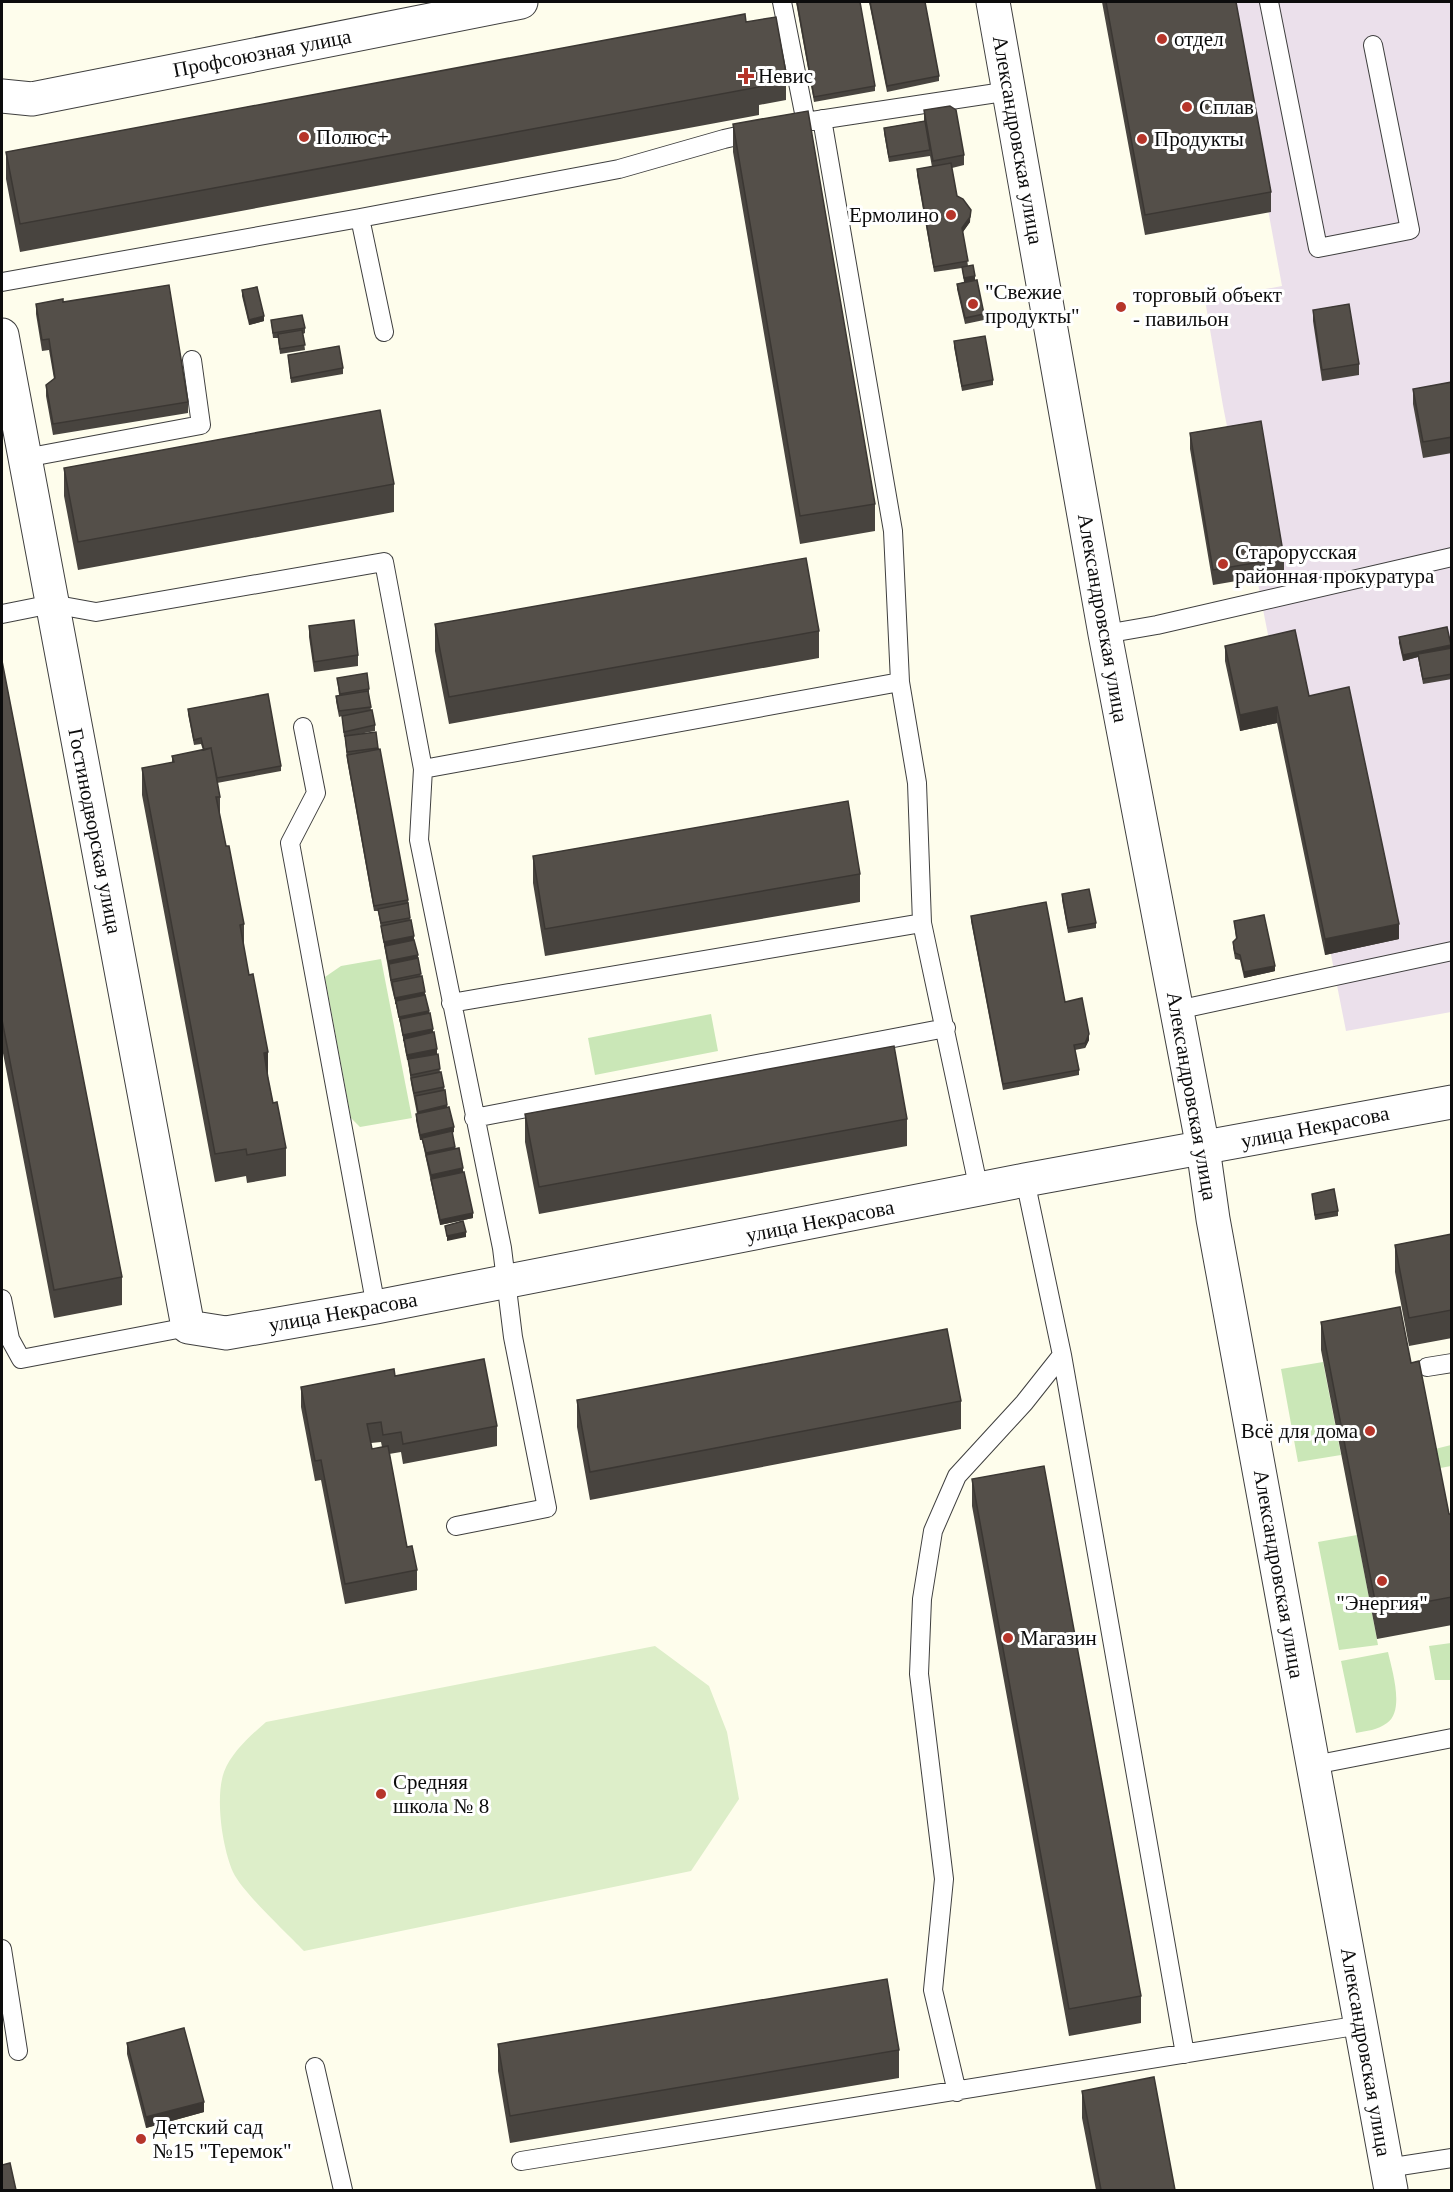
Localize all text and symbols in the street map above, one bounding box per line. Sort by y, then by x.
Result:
street label: Профсоюзная улица [171,24,354,82]
place label: отдел [1174,27,1224,51]
marker: отдел [1155,32,1169,46]
street label: Александровская улица [988,34,1048,247]
place label: Невис [758,64,813,88]
marker: Невис [739,69,753,83]
place label: Сплав [1199,95,1254,119]
marker: Сплав [1180,100,1194,114]
place label: Полюс+ [316,125,389,149]
place label: Продукты [1154,127,1244,151]
marker: Полюс+ [297,130,311,144]
marker: Продукты [1135,132,1149,146]
place label: Ермолино [849,203,939,227]
marker: Ермолино [944,208,958,222]
place label: "Свежие продукты" [985,280,1080,328]
place label: торговый объект - павильон [1133,283,1282,331]
marker: "Свежие продукты" [966,297,980,311]
marker: торговый объект - павильон [1114,300,1128,314]
street label: Александровская улица [1073,512,1133,725]
place label: Старорусская районная прокуратура [1235,540,1435,588]
marker: Старорусская районная прокуратура [1216,557,1230,571]
street label: Гостинодворская улица [63,726,127,937]
street label: Александровская улица [1162,990,1222,1203]
street label: улица Некрасова [1239,1101,1392,1153]
street label: улица Некрасова [744,1195,897,1247]
street label: улица Некрасова [267,1287,420,1337]
place label: Всё для дома [1241,1419,1359,1443]
marker: Всё для дома [1363,1424,1377,1438]
street label: Александровская улица [1249,1468,1309,1681]
marker: "Энергия" [1375,1574,1389,1588]
place label: "Энергия" [1336,1591,1428,1615]
place label: Магазин [1020,1626,1097,1650]
marker: Магазин [1001,1631,1015,1645]
place label: Средняя школа № 8 [393,1770,489,1818]
marker: Средняя школа № 8 [374,1787,388,1801]
street label: Александровская улица [1336,1946,1396,2159]
place label: Детский сад №15 "Теремок" [153,2115,292,2163]
marker: Детский сад №15 "Теремок" [134,2132,148,2146]

